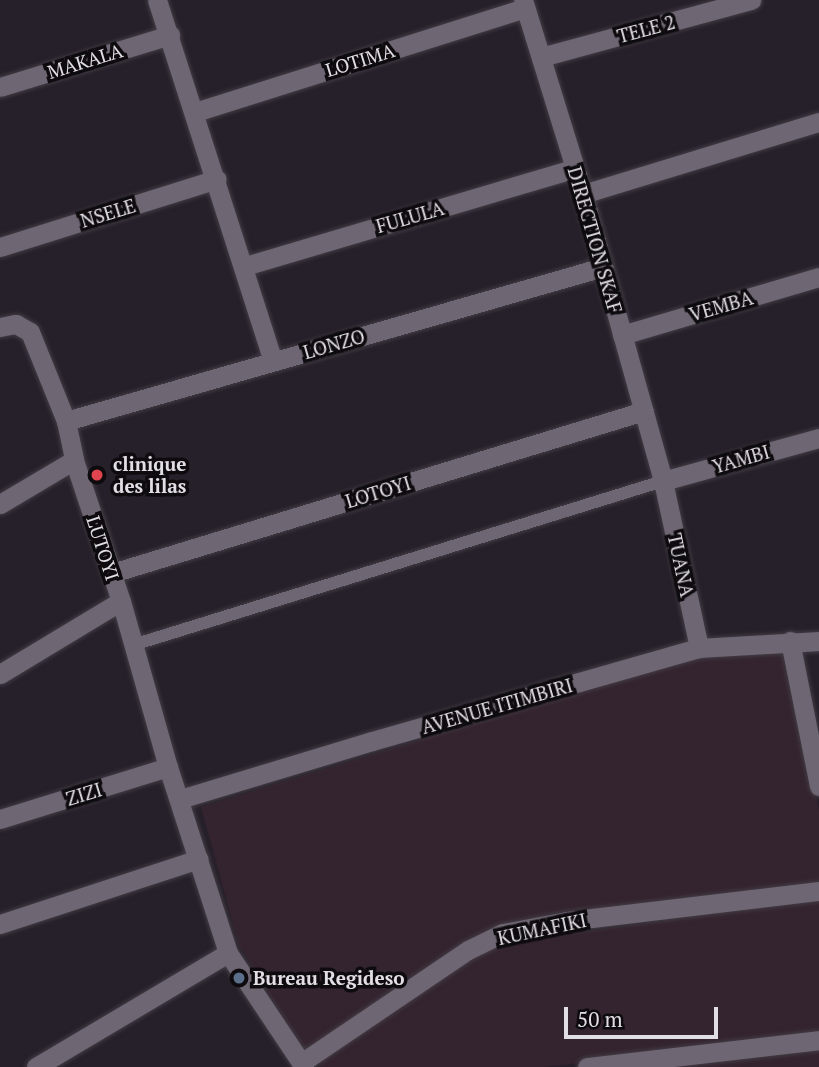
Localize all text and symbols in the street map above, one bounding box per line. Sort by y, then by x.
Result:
street label: TELE 2 [615,10,677,48]
street label: MAKALA [45,39,125,83]
street label: LOTIMA [322,39,398,81]
street label: DIRECTION SKAF [563,164,627,316]
street label: NSELE [78,194,138,232]
street label: FULULA [373,196,447,238]
street label: VEMBA [687,286,755,326]
street label: LONZO [301,324,367,364]
street label: YAMBI [710,440,772,478]
place label: clinique des lilas [113,453,187,497]
marker: clinique des lilas [87,465,107,485]
street label: LOTOYI [343,471,413,513]
street label: LUTOYI [82,513,124,583]
street label: TUANA [663,531,699,599]
street label: AVENUE ITIMBIRI [419,674,575,738]
street label: ZIZI [63,778,105,810]
street label: KUMAFIKI [495,908,589,950]
place label: Bureau Regideso [253,967,405,989]
marker: Bureau Regideso [231,970,247,986]
scale bar [567,993,721,1038]
text: 50 m [577,1005,623,1033]

